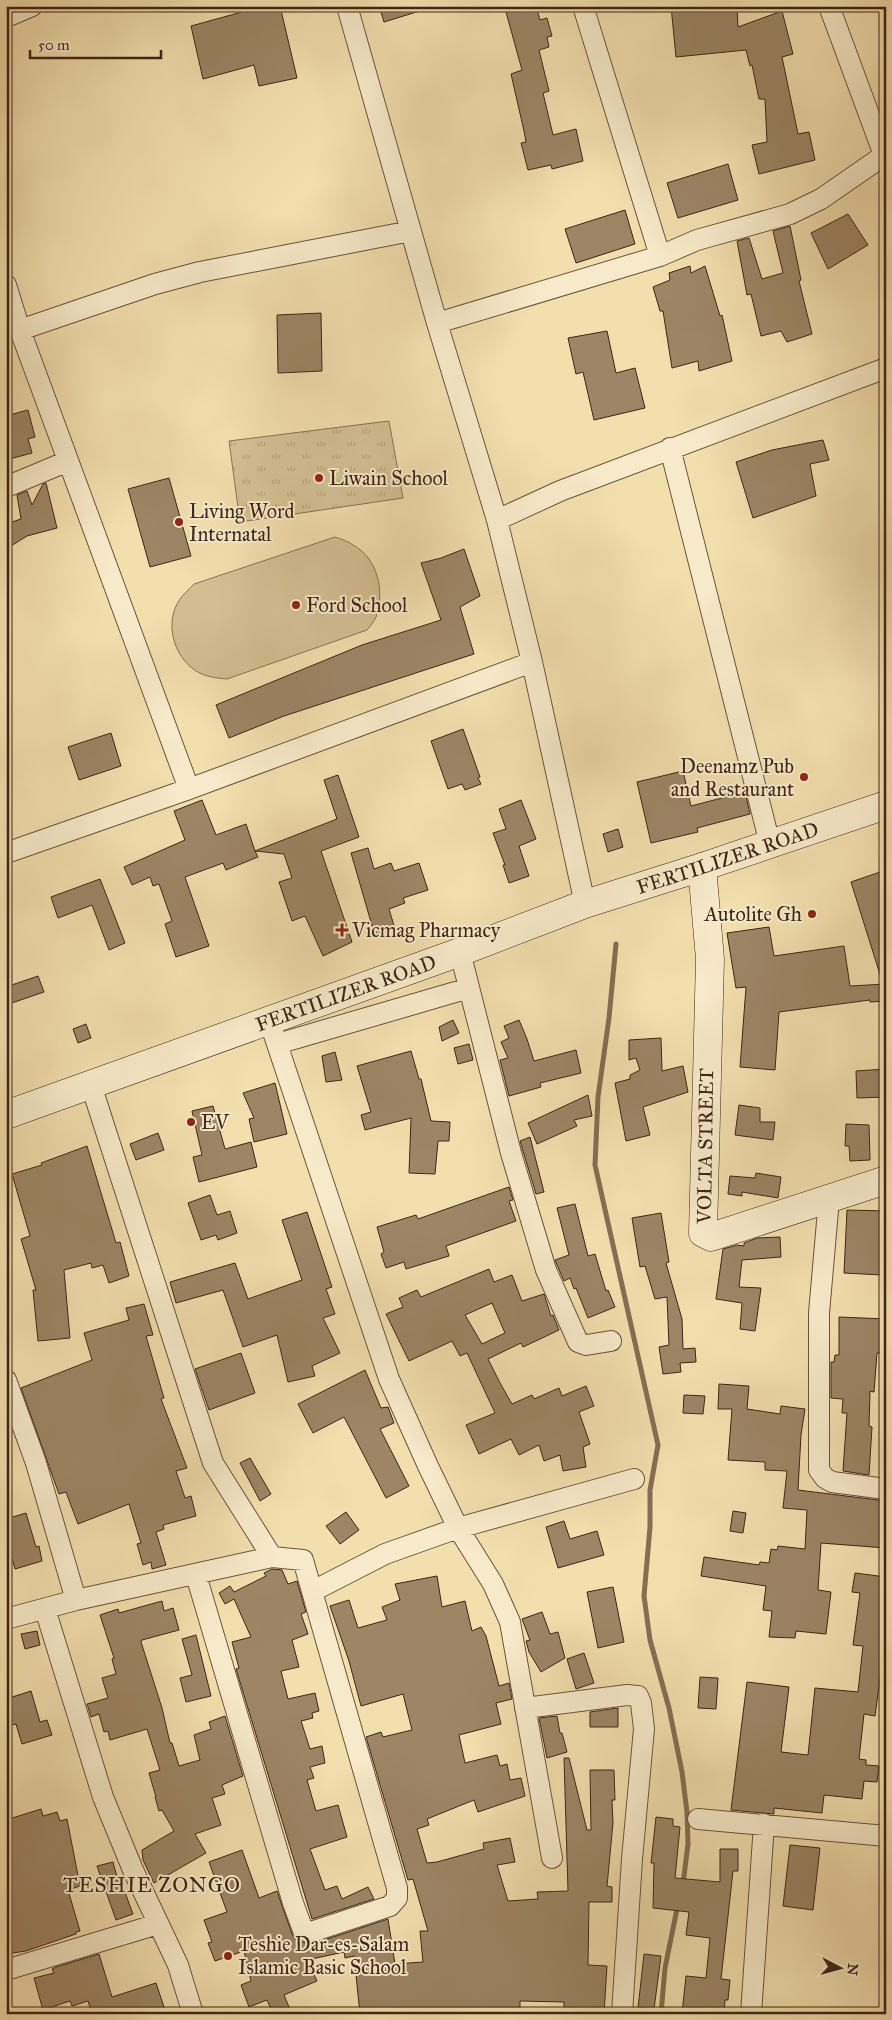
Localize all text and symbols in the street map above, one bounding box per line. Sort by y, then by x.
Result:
scale bar [30,28,161,60]
text: 50 m [38,36,70,54]
place label: Liwain School [329,466,449,490]
marker: Liwain School [313,472,325,484]
place label: Living Word Internatal [189,499,294,546]
marker: Living Word Internatal [173,516,185,528]
place label: Ford School [306,593,408,617]
marker: Ford School [290,599,302,611]
place label: Deenamz Pub and Restaurant [671,754,794,801]
marker: Deenamz Pub and Restaurant [798,771,810,783]
street label: FERTILIZER ROAD [634,817,821,899]
place label: Autolite Gh [704,902,802,926]
marker: Autolite Gh [806,908,818,920]
place label: Vicmag Pharmacy [351,918,501,943]
marker: Vicmag Pharmacy [336,924,348,936]
street label: FERTILIZER ROAD [252,950,439,1036]
street label: VOLTA STREET [692,1068,718,1225]
place label: EV [201,1110,230,1134]
marker: EV [185,1116,197,1128]
district label: TESHIE ZONGO [63,1872,241,1898]
place label: Teshie Dar-es-Salam Islamic Basic School [238,1932,409,1979]
north arrow [814,1942,864,1992]
marker: Teshie Dar-es-Salam Islamic Basic School [222,1950,234,1962]
text: N [843,1963,862,1976]

